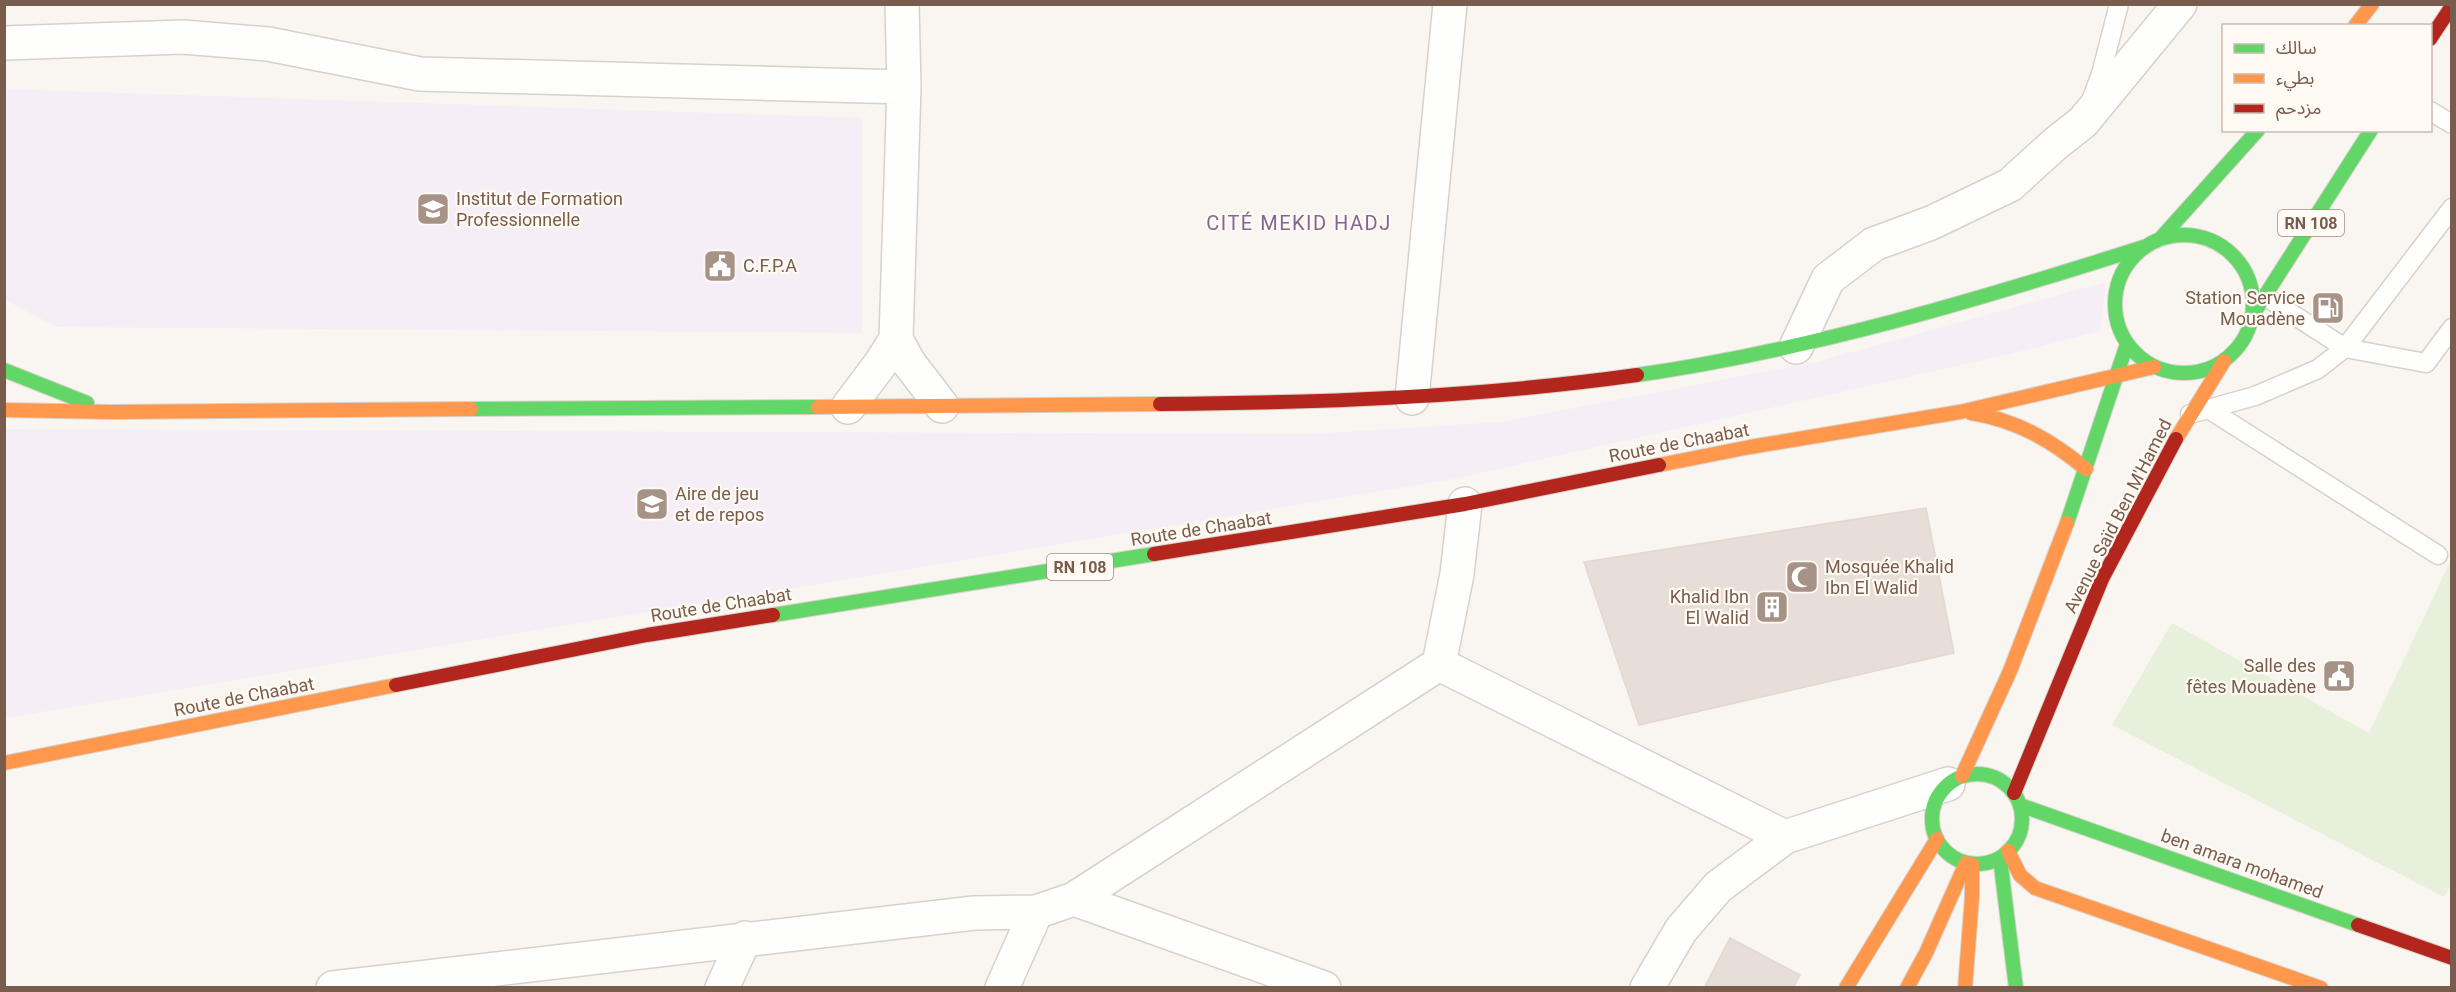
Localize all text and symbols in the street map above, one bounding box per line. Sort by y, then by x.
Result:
legend [2222,24,2432,132]
text: سالك [2276,37,2317,58]
text: بطيء [2276,67,2314,91]
text: مزدحم [2276,97,2321,121]
place label: Institut de Formation Professionnelle [456,188,623,230]
school or university icon: Institut de Formation Professionnelle [415,191,451,227]
road number: RN 108 [2278,210,2344,236]
district label: CITÉ MEKID HADJ [1206,211,1392,235]
public building icon: C.F.P.A [702,248,738,284]
place label: C.F.P.A [743,255,797,276]
place label: Station Service Mouadène [2185,287,2305,329]
fuel station icon: Station Service Mouadène [2310,290,2346,326]
street label: Avenue Saïd Ben M'Hamed [2059,415,2176,616]
street label: Route de Chaabat [1607,419,1751,466]
place label: Aire de jeu et de repos [675,483,764,525]
school or university icon: Aire de jeu et de repos [634,486,670,522]
street label: Route de Chaabat [1129,507,1273,550]
road number: RN 108 [1047,554,1113,580]
place label: Mosquée Khalid Ibn El Walid [1825,556,1954,598]
mosque icon: Mosquée Khalid Ibn El Walid [1784,559,1820,595]
street label: Route de Chaabat [649,583,793,626]
place label: Khalid Ibn El Walid [1670,586,1749,628]
building icon: Khalid Ibn El Walid [1754,589,1790,625]
place label: Salle des fêtes Mouadène [2186,655,2316,697]
public building icon: Salle des fêtes Mouadène [2321,658,2357,694]
street label: Route de Chaabat [172,673,316,720]
street label: ben amara mohamed [2158,824,2326,903]

